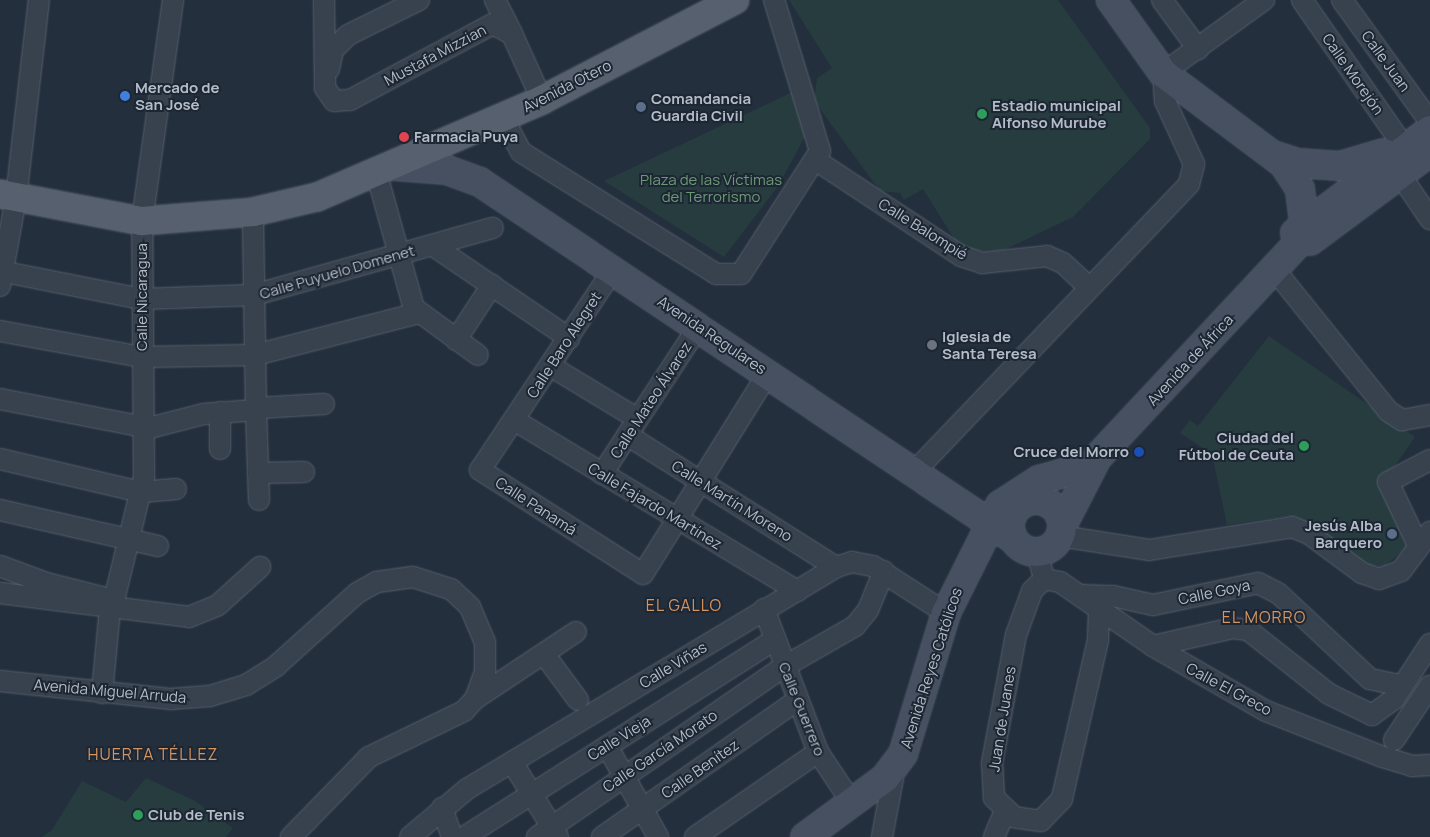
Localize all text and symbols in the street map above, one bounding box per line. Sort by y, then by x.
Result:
street label: Mustafa Mizzian [381,21,489,89]
street label: Calle Juan [1358,27,1414,95]
street label: Calle Morejón [1318,30,1388,118]
street label: Avenida Otero [520,56,614,116]
place label: Mercado de San José [135,78,220,113]
place label: Comandancia Guardia Civil [651,89,751,124]
marker: Mercado de San José [119,90,131,102]
place label: Estadio municipal Alfonso Murube [992,96,1121,131]
marker: Comandancia Guardia Civil [635,101,647,113]
marker: Estadio municipal Alfonso Murube [976,108,988,120]
place label: Farmacia Puya [414,128,518,146]
marker: Farmacia Puya [398,131,410,143]
park label: Plaza de las Víctimas del Terrorismo [640,170,782,205]
street label: Calle Balompié [875,194,971,264]
street label: Calle Puyuelo Domenet [257,241,417,303]
street label: Calle Nicaragua [133,243,151,351]
street label: Calle Baro Alegret [523,288,605,402]
street label: Avenida Regulares [654,292,770,378]
street label: Avenida de África [1143,311,1237,409]
place label: Iglesia de Santa Teresa [942,327,1037,362]
street label: Calle Mateo Álvarez [607,338,695,462]
marker: Iglesia de Santa Teresa [926,339,938,351]
place label: Ciudad del Fútbol de Ceuta [1179,428,1294,463]
marker: Ciudad del Fútbol de Ceuta [1298,440,1310,452]
place label: Cruce del Morro [1013,443,1129,461]
marker: Cruce del Morro [1133,446,1145,458]
street label: Calle Martín Moreno [668,457,796,545]
street label: Calle Fajardo Martínez [585,459,725,553]
street label: Calle Panamá [492,473,580,539]
place label: Jesús Alba Barquero [1305,516,1382,551]
marker: Jesús Alba Barquero [1386,528,1398,540]
street label: Calle Goya [1176,576,1252,608]
street label: Avenida Reyes Católicos [896,585,966,751]
district label: EL GALLO [644,595,724,615]
district label: EL MORRO [1220,607,1308,627]
street label: Calle Viñas [636,638,710,692]
street label: Calle Guerrero [775,659,829,759]
street label: Calle El Greco [1183,659,1275,719]
street label: Juan de Juanes [985,665,1019,773]
street label: Avenida Miguel Arruda [33,675,187,707]
street label: Calle García Morato [599,706,721,796]
street label: Calle Vieja [584,712,654,764]
street label: Calle Benítez [658,736,742,802]
district label: HUERTA TÉLLEZ [86,744,220,764]
place label: Club de Tenis [148,806,245,824]
marker: Club de Tenis [132,809,144,821]

